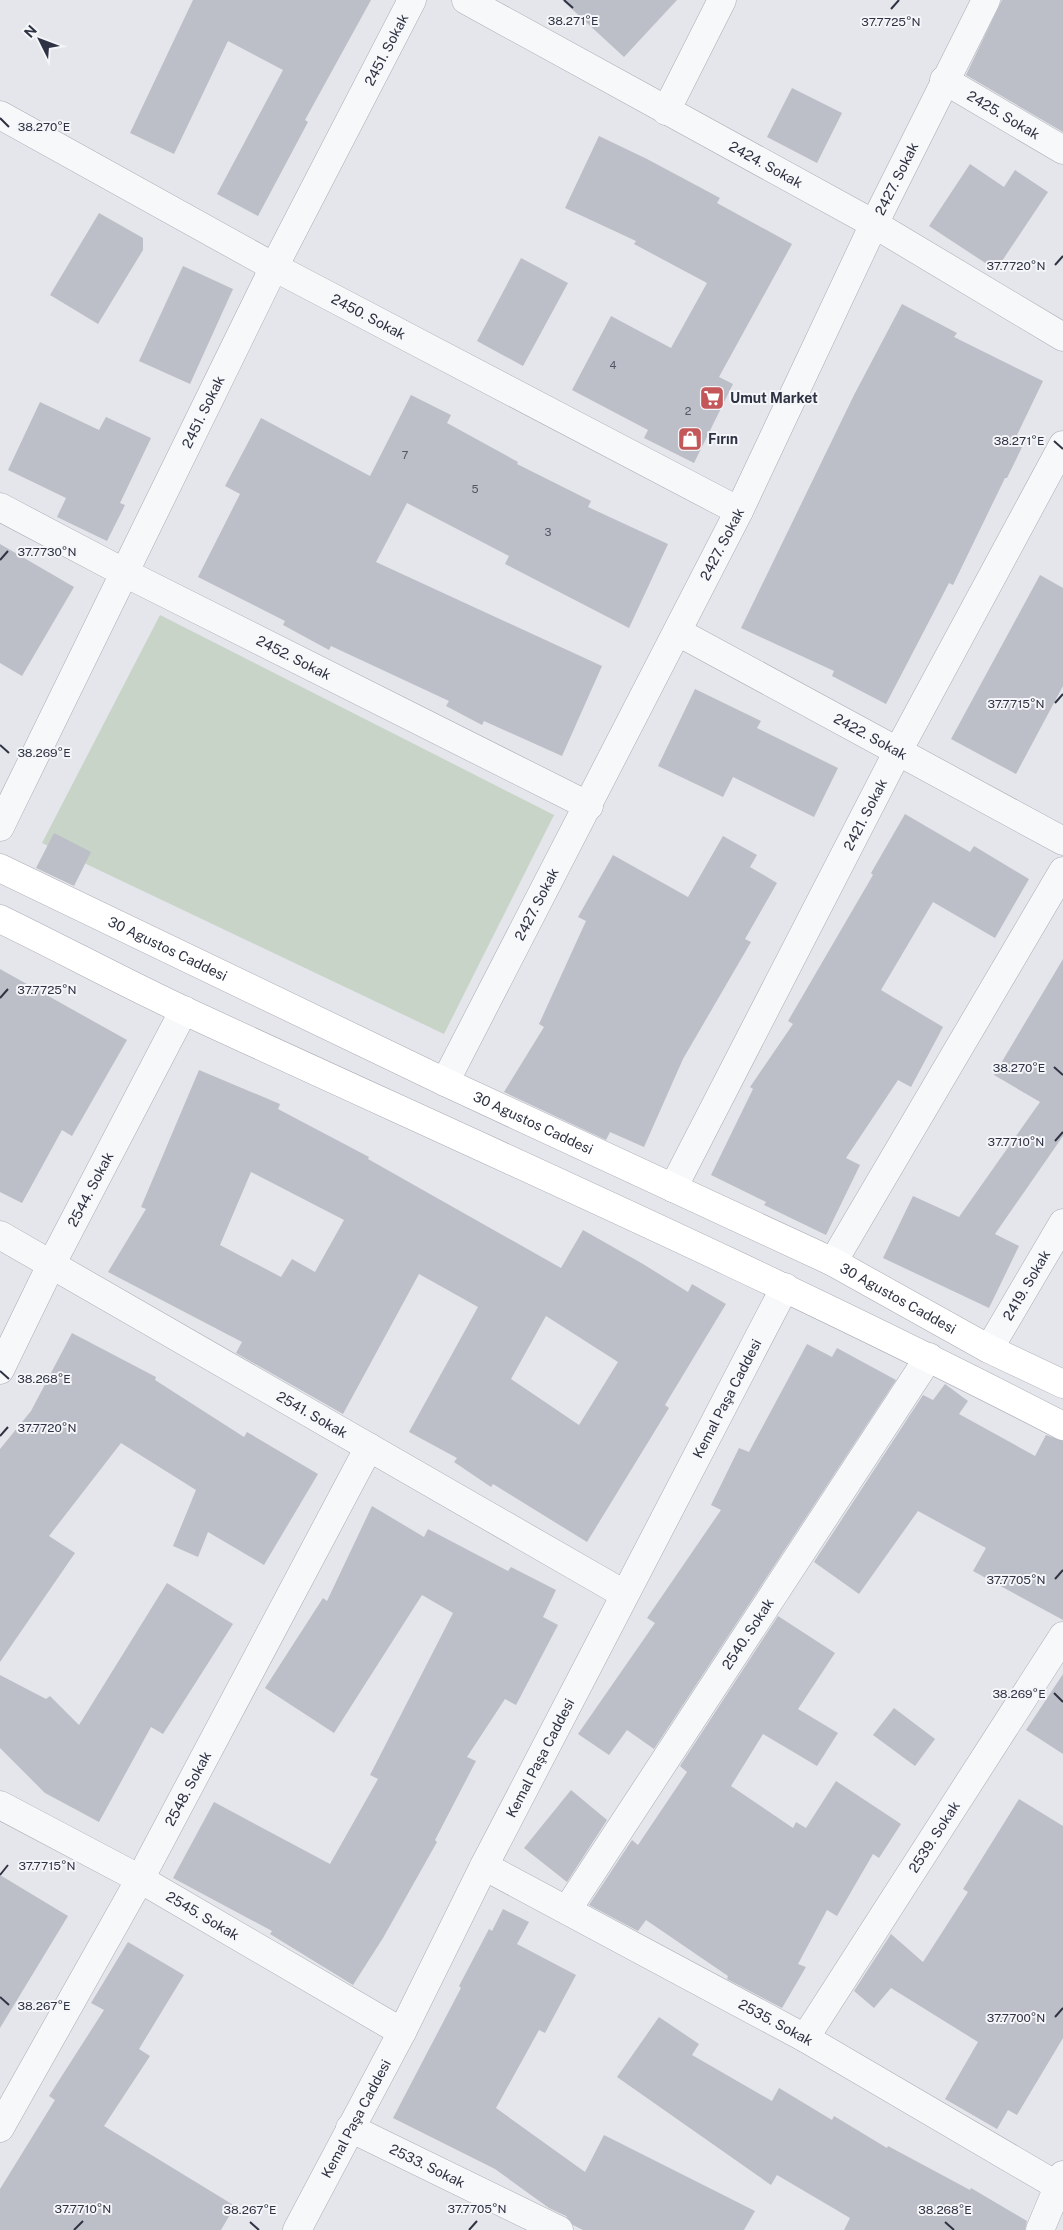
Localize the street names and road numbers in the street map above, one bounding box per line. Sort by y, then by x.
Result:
street label: 2451. Sokak [361,11,412,88]
street label: 2425. Sokak [964,87,1043,143]
street label: 2424. Sokak [726,138,805,191]
street label: 2427. Sokak [872,140,922,218]
street label: 2450. Sokak [329,290,408,343]
street label: 2451. Sokak [179,373,228,451]
street label: 2427. Sokak [697,505,747,583]
street label: 2452. Sokak [254,632,334,683]
street label: 2422. Sokak [831,710,910,763]
street label: 2421. Sokak [840,776,890,853]
street label: 2427. Sokak [511,865,562,943]
street label: 30 Agustos Caddesi [106,913,230,984]
street label: 30 Agustos Caddesi [471,1088,596,1158]
street label: 2544. Sokak [64,1149,117,1229]
street label: 2419. Sokak [1000,1247,1053,1323]
street label: 30 Agustos Caddesi [837,1260,959,1337]
street label: Kemal Paşa Caddesi [689,1336,764,1461]
street label: 2541. Sokak [274,1388,350,1441]
street label: 2540. Sokak [719,1595,777,1673]
street label: Kemal Paşa Caddesi [503,1696,578,1820]
street label: 2548. Sokak [162,1748,214,1829]
street label: 2539. Sokak [905,1798,963,1876]
street label: 2545. Sokak [163,1888,242,1943]
street label: 2535. Sokak [736,1996,816,2049]
street label: Kemal Paşa Caddesi [318,2057,394,2181]
street label: 2533. Sokak [387,2141,468,2191]

